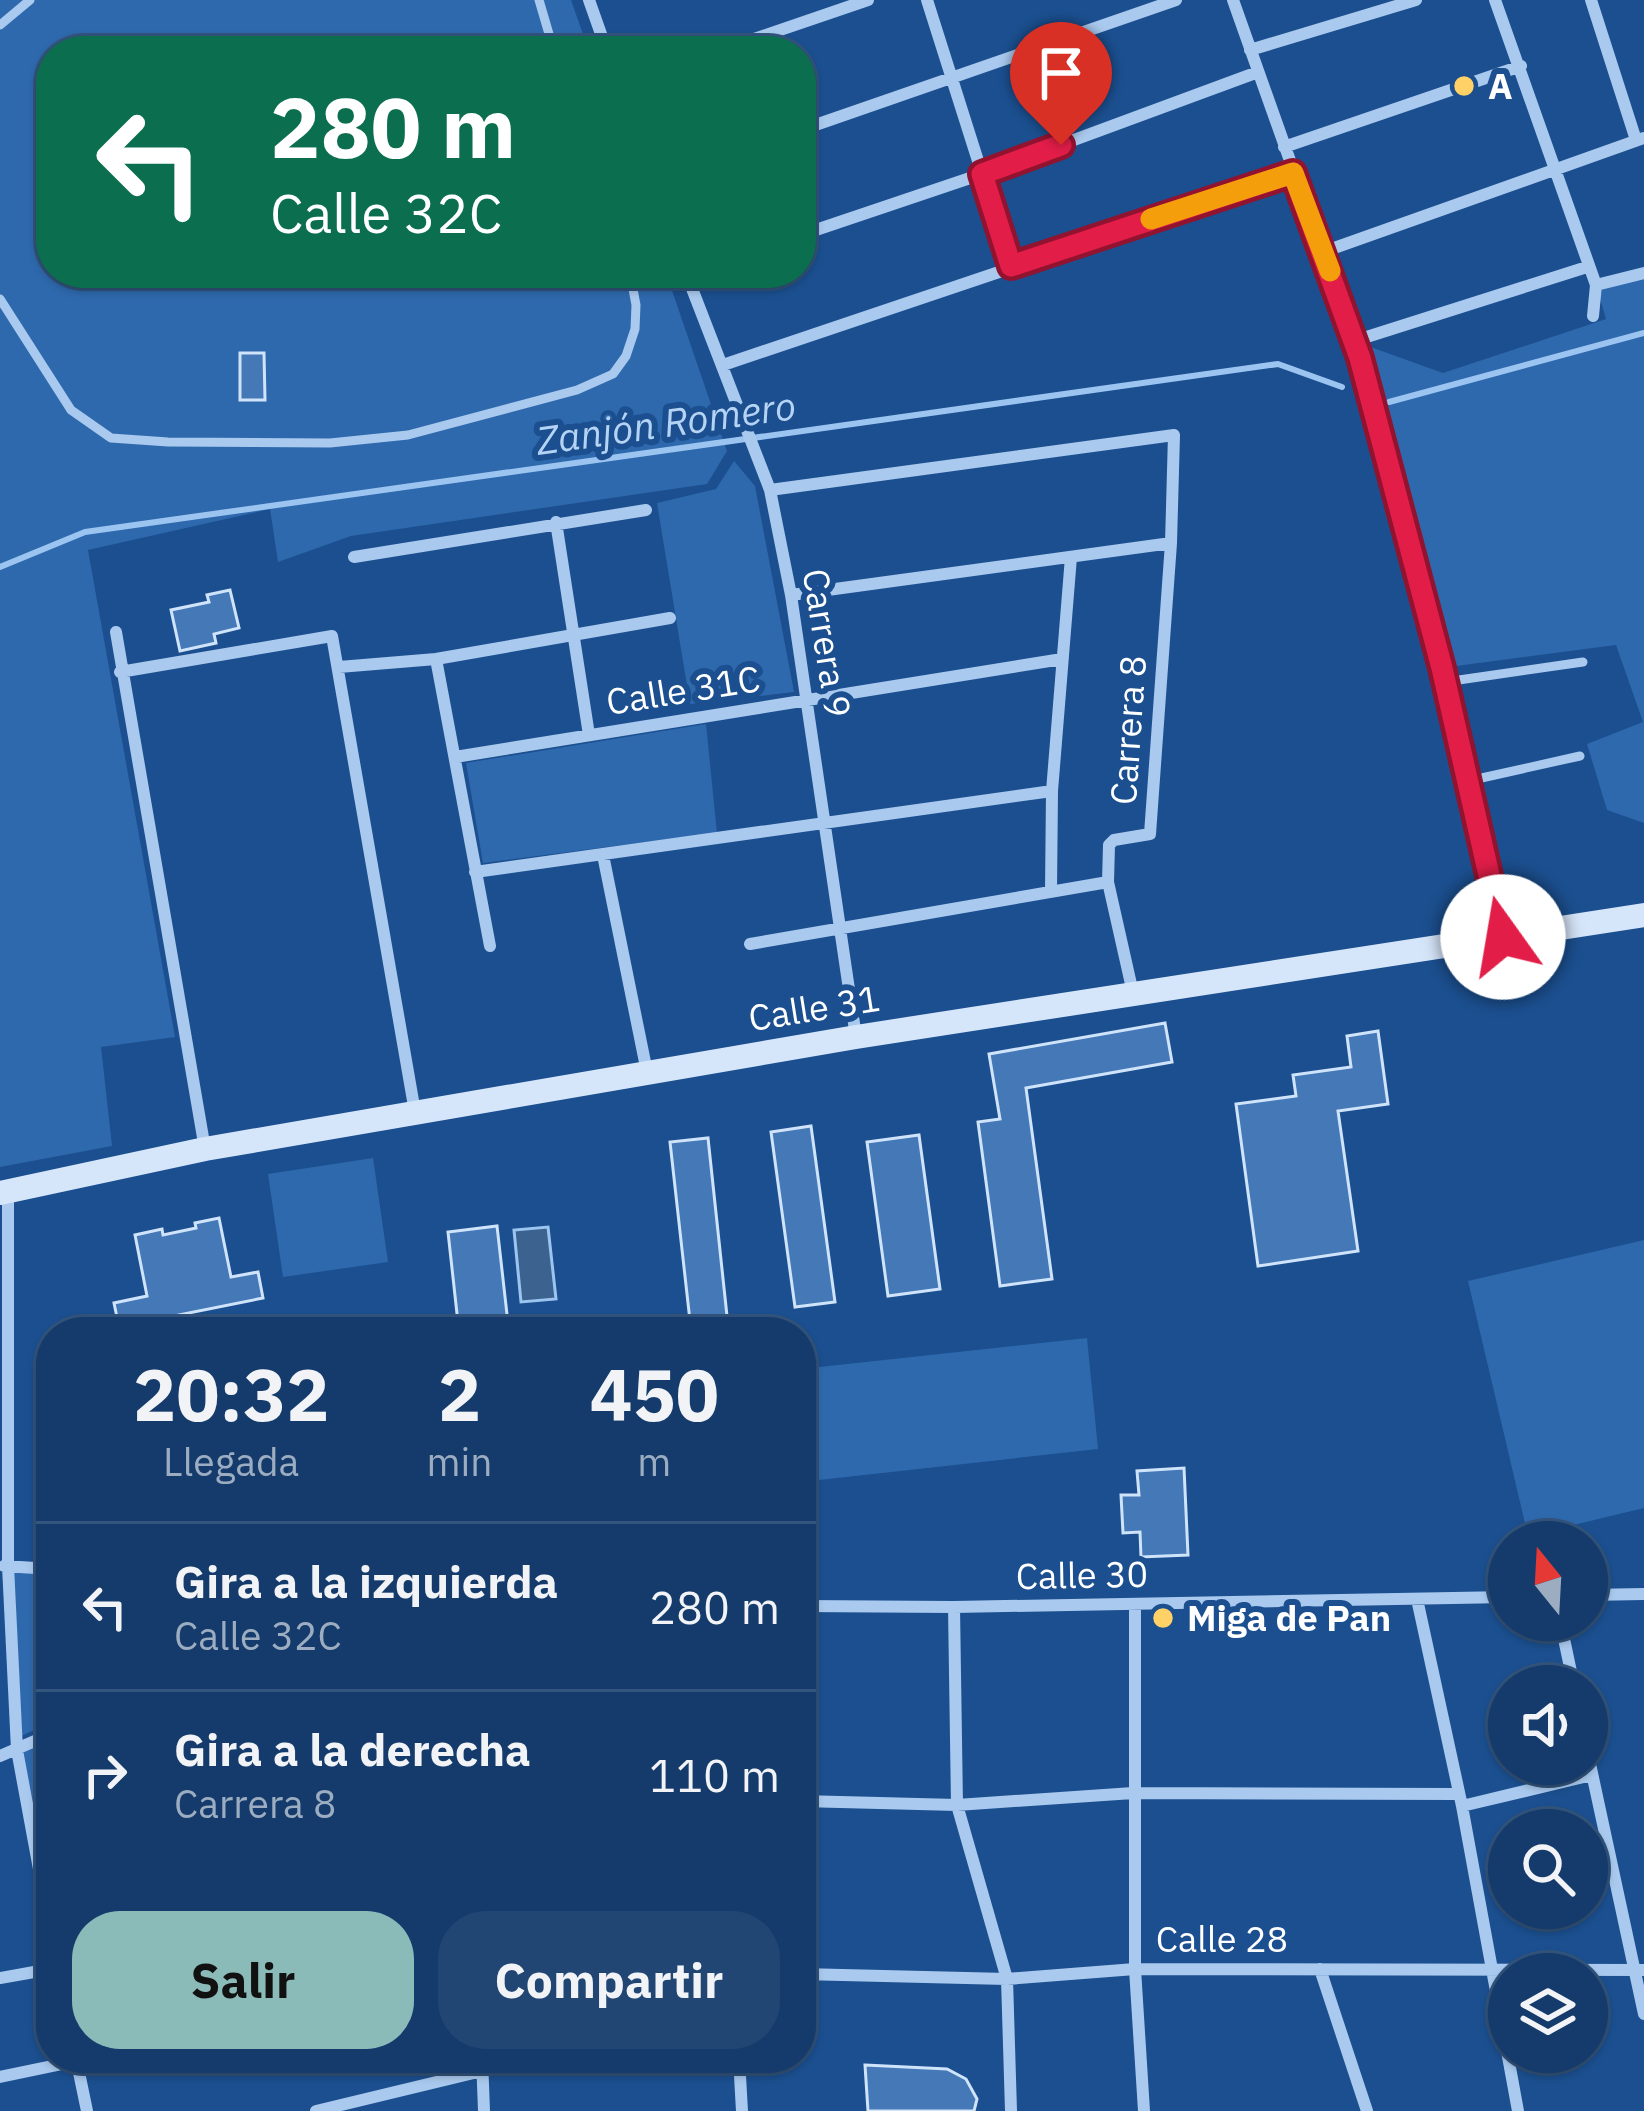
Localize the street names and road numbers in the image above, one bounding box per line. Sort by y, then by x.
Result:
street label: Carrera 9 [793,565,862,721]
street label: Calle 31C [603,654,763,725]
street label: Carrera 8 [1099,654,1156,806]
street label: Calle 31 [745,974,883,1041]
street label: Calle 30 [1015,1550,1149,1599]
street label: Calle 28 [1156,1915,1288,1962]

